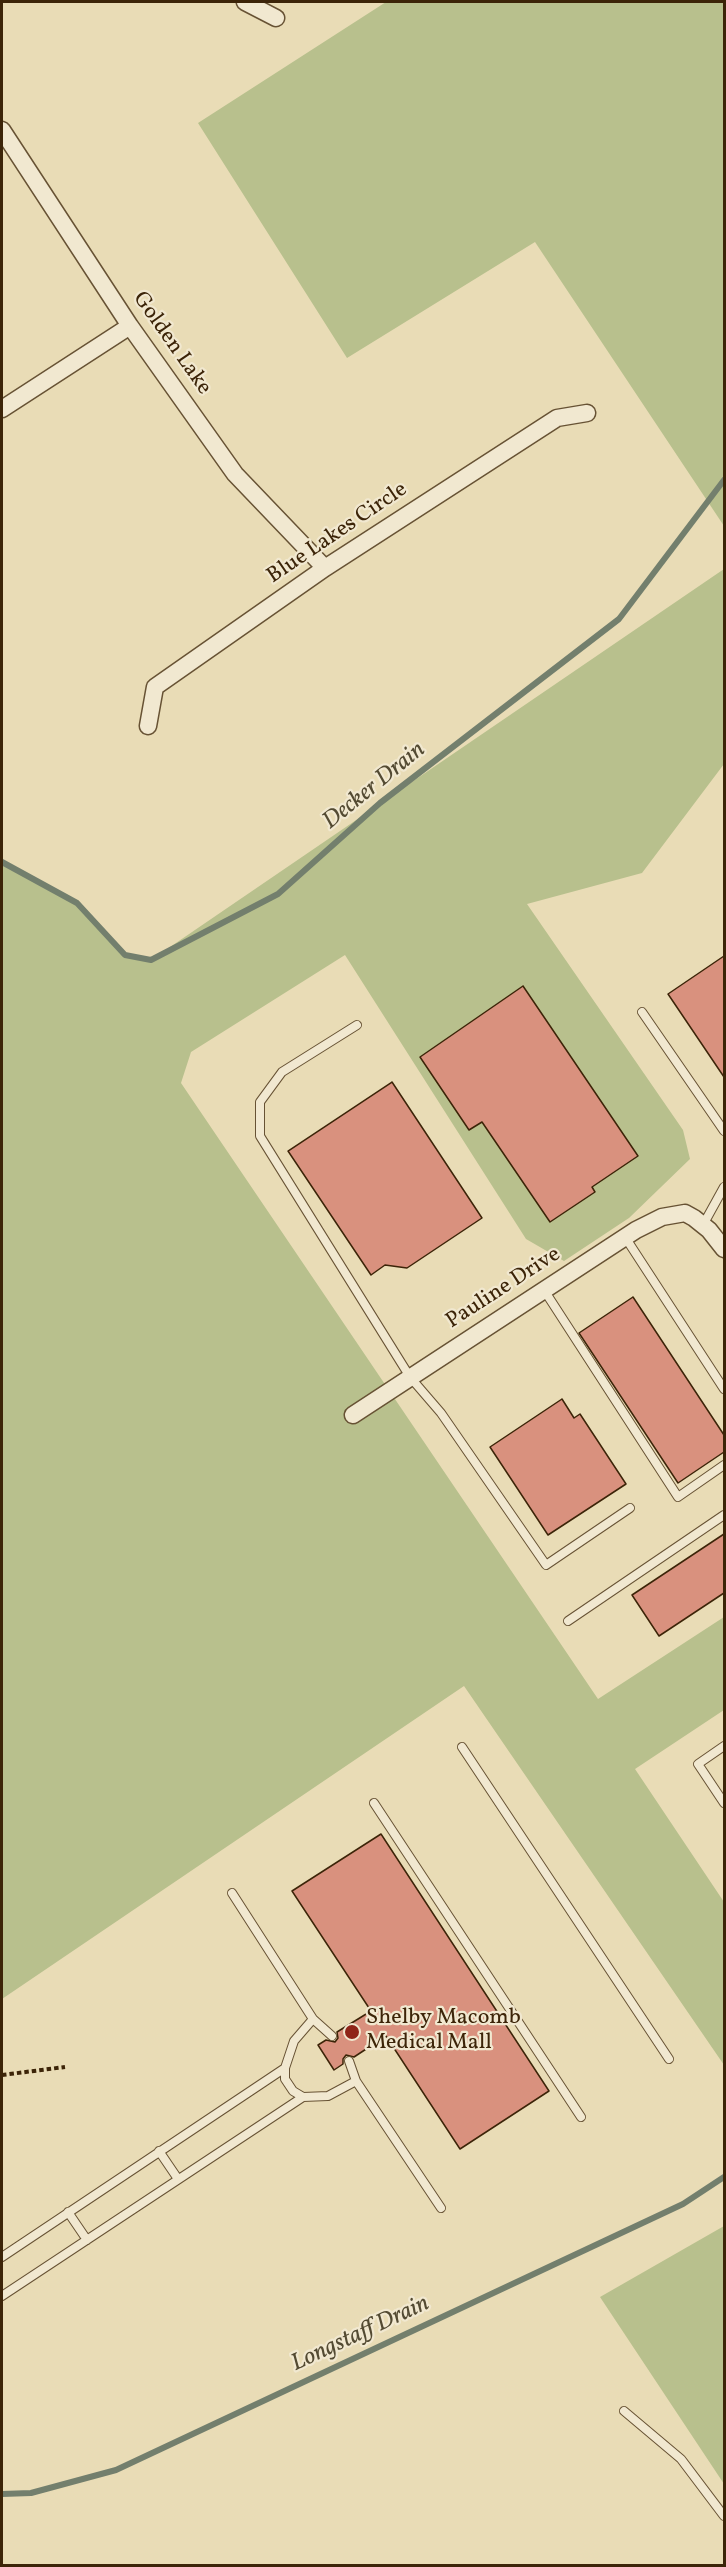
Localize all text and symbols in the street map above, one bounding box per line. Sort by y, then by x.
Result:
street label: Golden Lake [126,287,216,401]
street label: Blue Lakes Circle [263,477,413,591]
water label: Decker Drain [318,737,432,837]
street label: Pauline Drive [442,1242,566,1336]
place label: Shelby Macomb Medical Mall [366,2006,521,2058]
marker: Shelby Macomb Medical Mall [343,2023,361,2041]
water label: Longstaff Drain [287,2290,435,2380]

